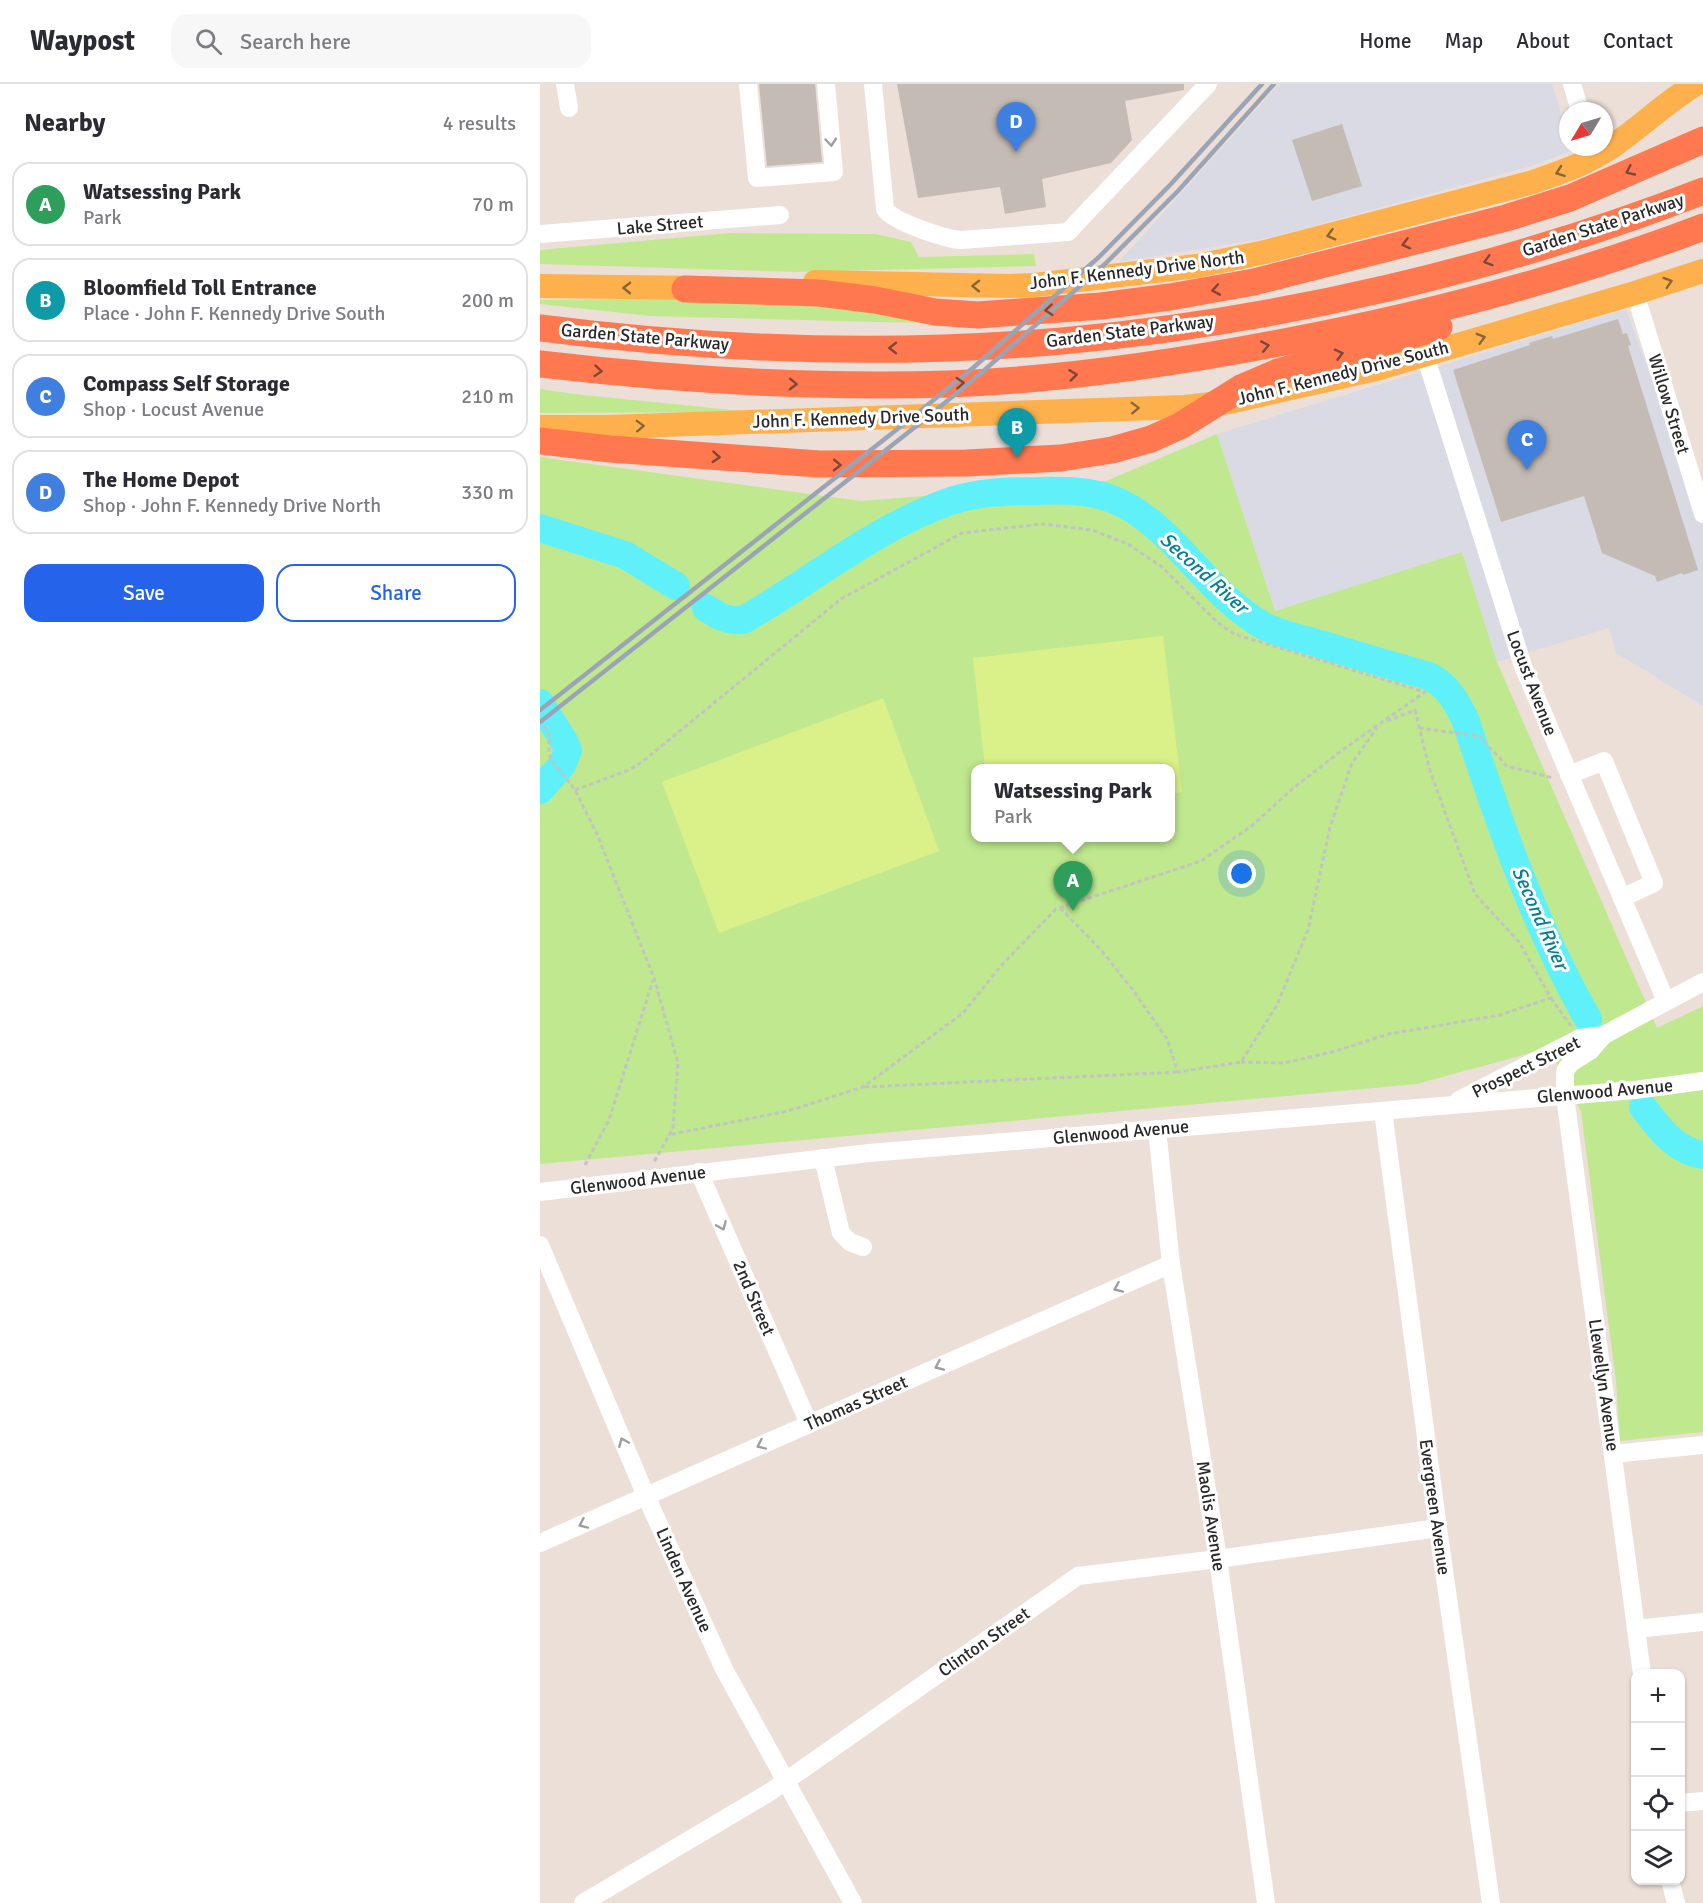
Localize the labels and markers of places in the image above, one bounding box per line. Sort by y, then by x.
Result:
pin: D [996,103,1036,152]
pin: B [998,408,1036,458]
pin: C [1508,420,1546,470]
pin: A [1054,862,1092,911]

